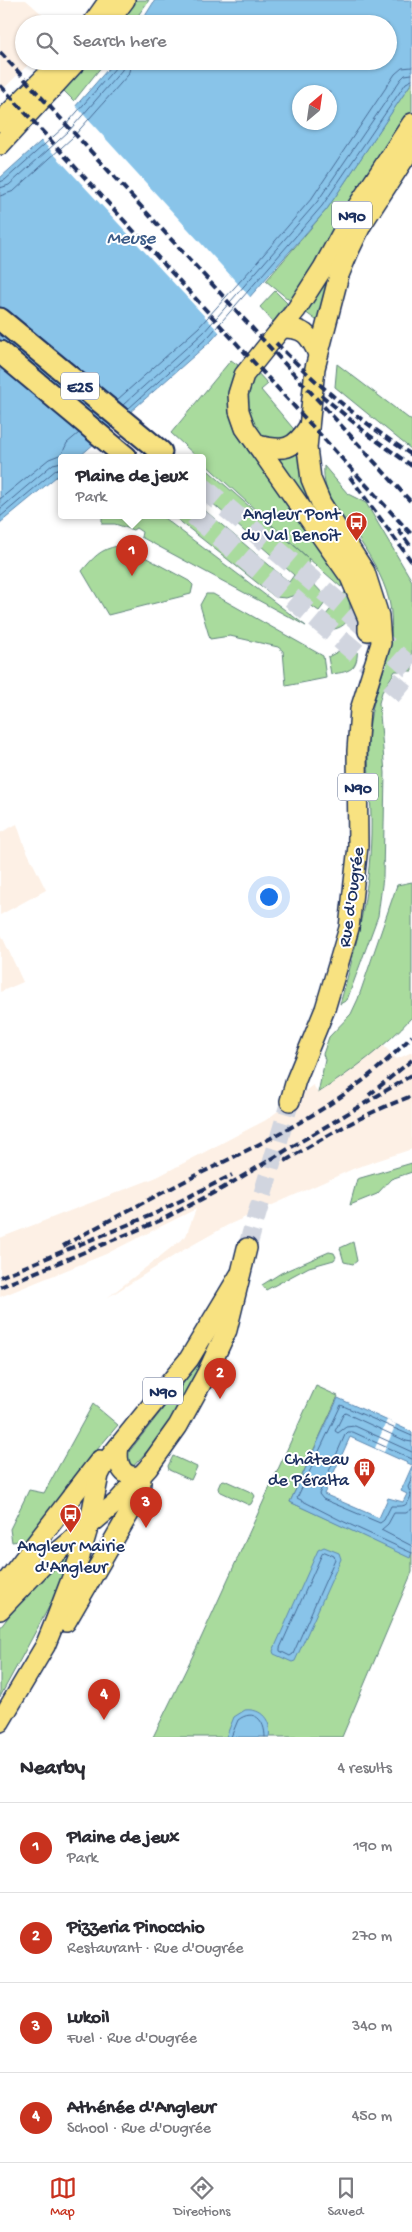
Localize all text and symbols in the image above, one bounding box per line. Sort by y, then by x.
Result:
search box [15,15,397,70]
icon: search [33,29,61,57]
text: Search here [73,31,167,54]
north arrow [292,85,337,130]
road number: N90 [332,202,372,228]
water label: Meuse [107,228,157,251]
road number: E25 [61,372,99,400]
popup [58,454,206,519]
text: Plaine de jeux [76,466,188,489]
text: Park [76,489,106,508]
place label: Angleur Pont du Val Benoît [241,505,342,547]
bus stop icon: Angleur Pont du Val Benoît [344,511,368,542]
pin: 1 [116,535,148,576]
road number: N90 [338,774,378,800]
street label: Rue d'Ougrée [335,845,370,949]
your location [256,884,282,910]
pin: 2 [204,1358,236,1399]
road number: N90 [143,1378,183,1404]
place label: Château de Péralta [268,1450,350,1492]
building icon: Château de Péralta [353,1456,377,1487]
pin: 3 [130,1487,162,1528]
bus stop icon: Angleur Mairie d'Angleur [59,1503,83,1534]
place label: Angleur Mairie d'Angleur [17,1537,126,1579]
pin: 4 [88,1679,120,1720]
text: Nearby [20,1757,85,1782]
text: 4 results [337,1760,392,1779]
text: Plaine de jeux [67,1827,179,1850]
text: 1 [33,1838,39,1857]
text: 190 m [353,1838,392,1857]
text: Park [67,1850,98,1869]
text: Pizzeria Pinocchio [67,1917,205,1940]
text: 2 [32,1928,40,1947]
text: 270 m [352,1928,392,1947]
text: Restaurant · Rue d'Ougrée [67,1940,244,1959]
text: Lukoil [67,2007,110,2030]
text: 3 [32,2018,40,2037]
text: 340 m [352,2018,392,2037]
text: Fuel · Rue d'Ougrée [67,2030,197,2049]
text: Athénée d'Angleur [67,2097,216,2120]
text: 4 [32,2108,40,2127]
text: 450 m [352,2108,392,2127]
text: School · Rue d'Ougrée [67,2120,211,2139]
tab: Map [49,2174,77,2221]
tab: Directions [174,2174,231,2221]
tab: Saved [328,2174,363,2221]

